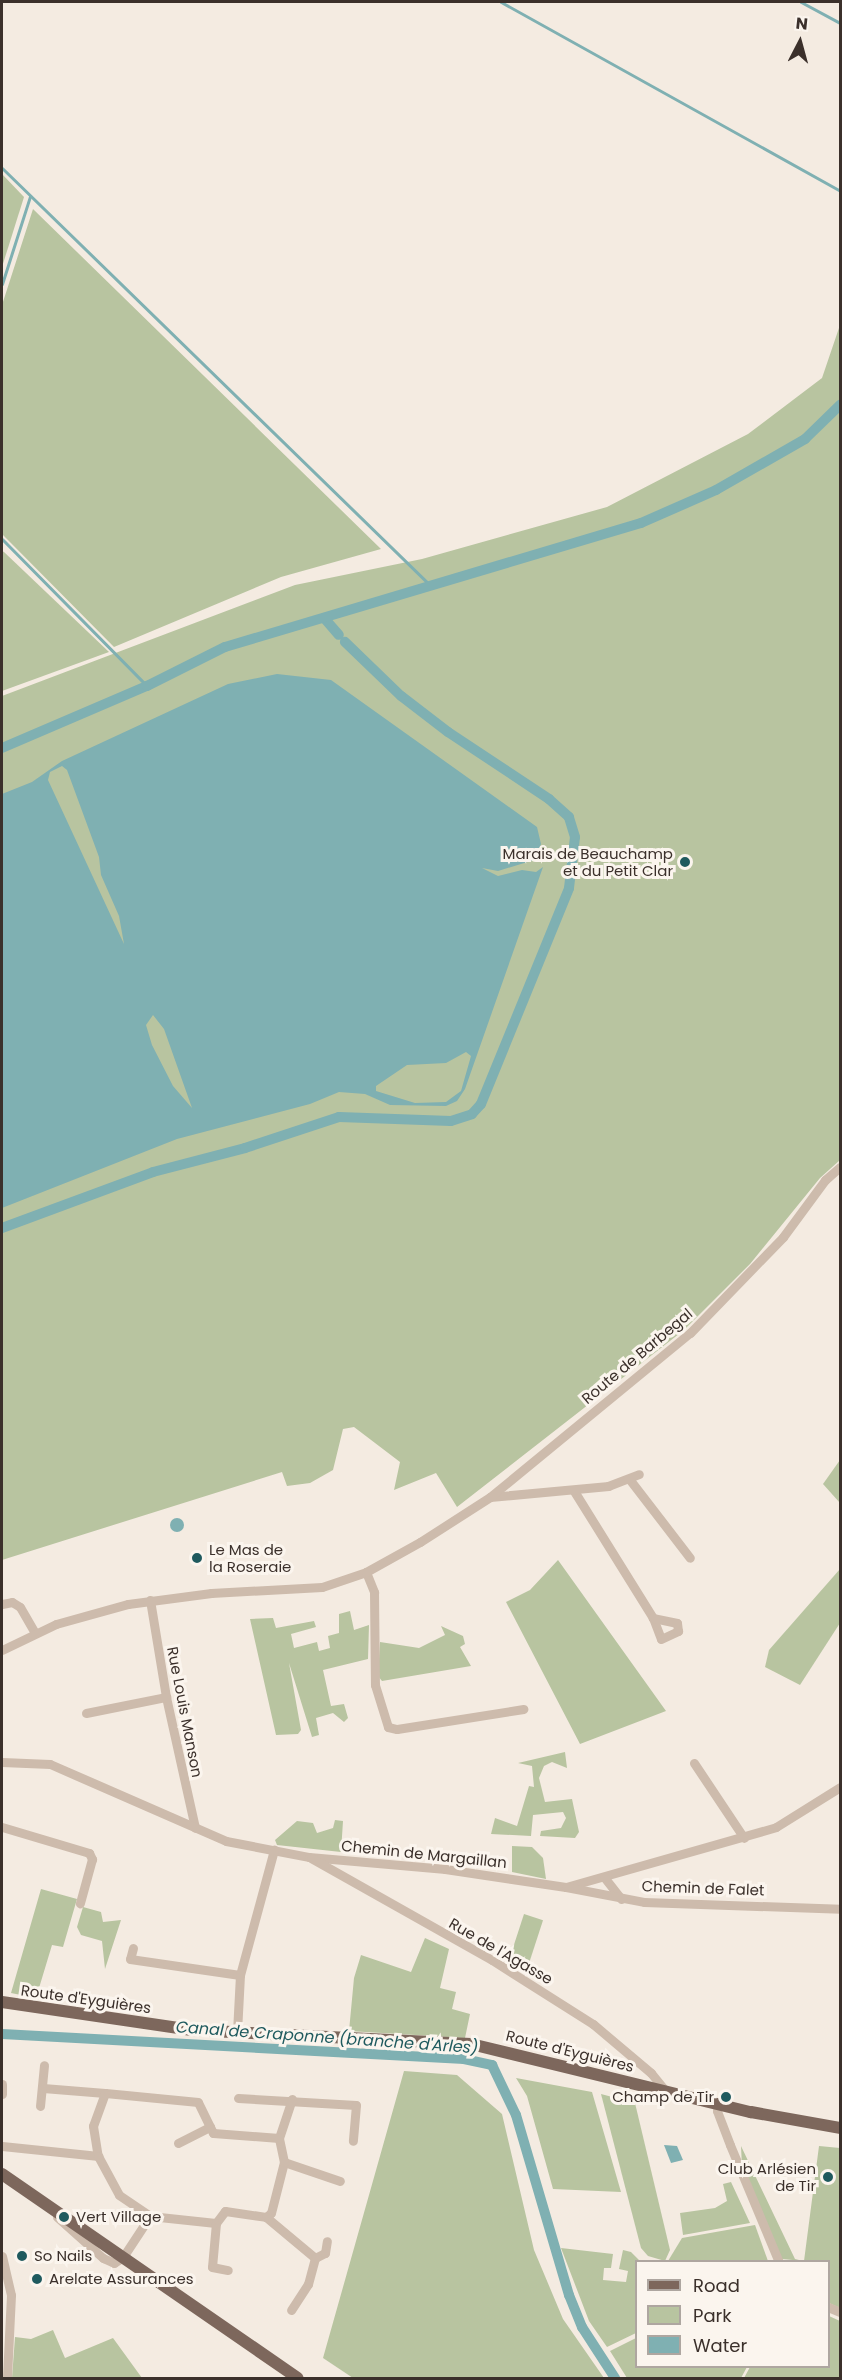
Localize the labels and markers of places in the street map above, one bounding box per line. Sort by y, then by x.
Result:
place label: Marais de Beauchamp et du Petit Clar [503,844,673,879]
marker: Marais de Beauchamp et du Petit Clar [678,855,692,869]
place label: Le Mas de la Roseraie [209,1540,291,1575]
marker: Le Mas de la Roseraie [190,1551,204,1565]
place label: Champ de Tir [612,2088,714,2106]
marker: Champ de Tir [719,2090,733,2104]
place label: Club Arlésien de Tir [718,2159,816,2194]
marker: Club Arlésien de Tir [821,2170,835,2184]
place label: Vert Village [76,2208,161,2226]
marker: Vert Village [57,2210,71,2224]
place label: So Nails [34,2247,92,2265]
marker: So Nails [15,2249,29,2263]
place label: Arelate Assurances [49,2270,194,2288]
marker: Arelate Assurances [30,2272,44,2286]

